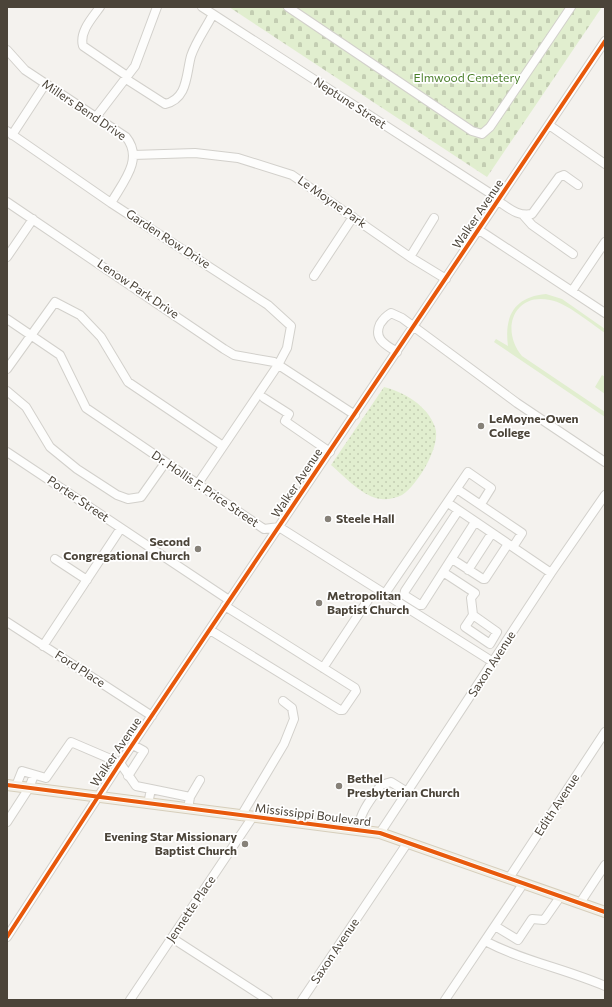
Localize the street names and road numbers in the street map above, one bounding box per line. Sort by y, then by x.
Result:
street label: Neptune Street [312,74,389,131]
street label: Millers Bend Drive [40,76,129,143]
street label: Le Moyne Park [295,172,370,230]
street label: Walker Avenue [449,176,506,251]
street label: Garden Row Drive [124,206,213,271]
street label: Lenow Park Drive [95,256,182,321]
street label: Walker Avenue [268,445,325,520]
street label: Dr. Hollis F. Price Street [149,447,262,529]
street label: Porter Street [45,472,112,524]
street label: Saxon Avenue [465,628,518,699]
street label: Ford Place [53,647,108,689]
street label: Walker Avenue [87,714,144,789]
street label: Edith Avenue [531,771,581,838]
street label: Mississippi Boulevard [254,800,372,828]
street label: Jennette Place [163,872,218,945]
street label: Saxon Avenue [307,915,361,986]

